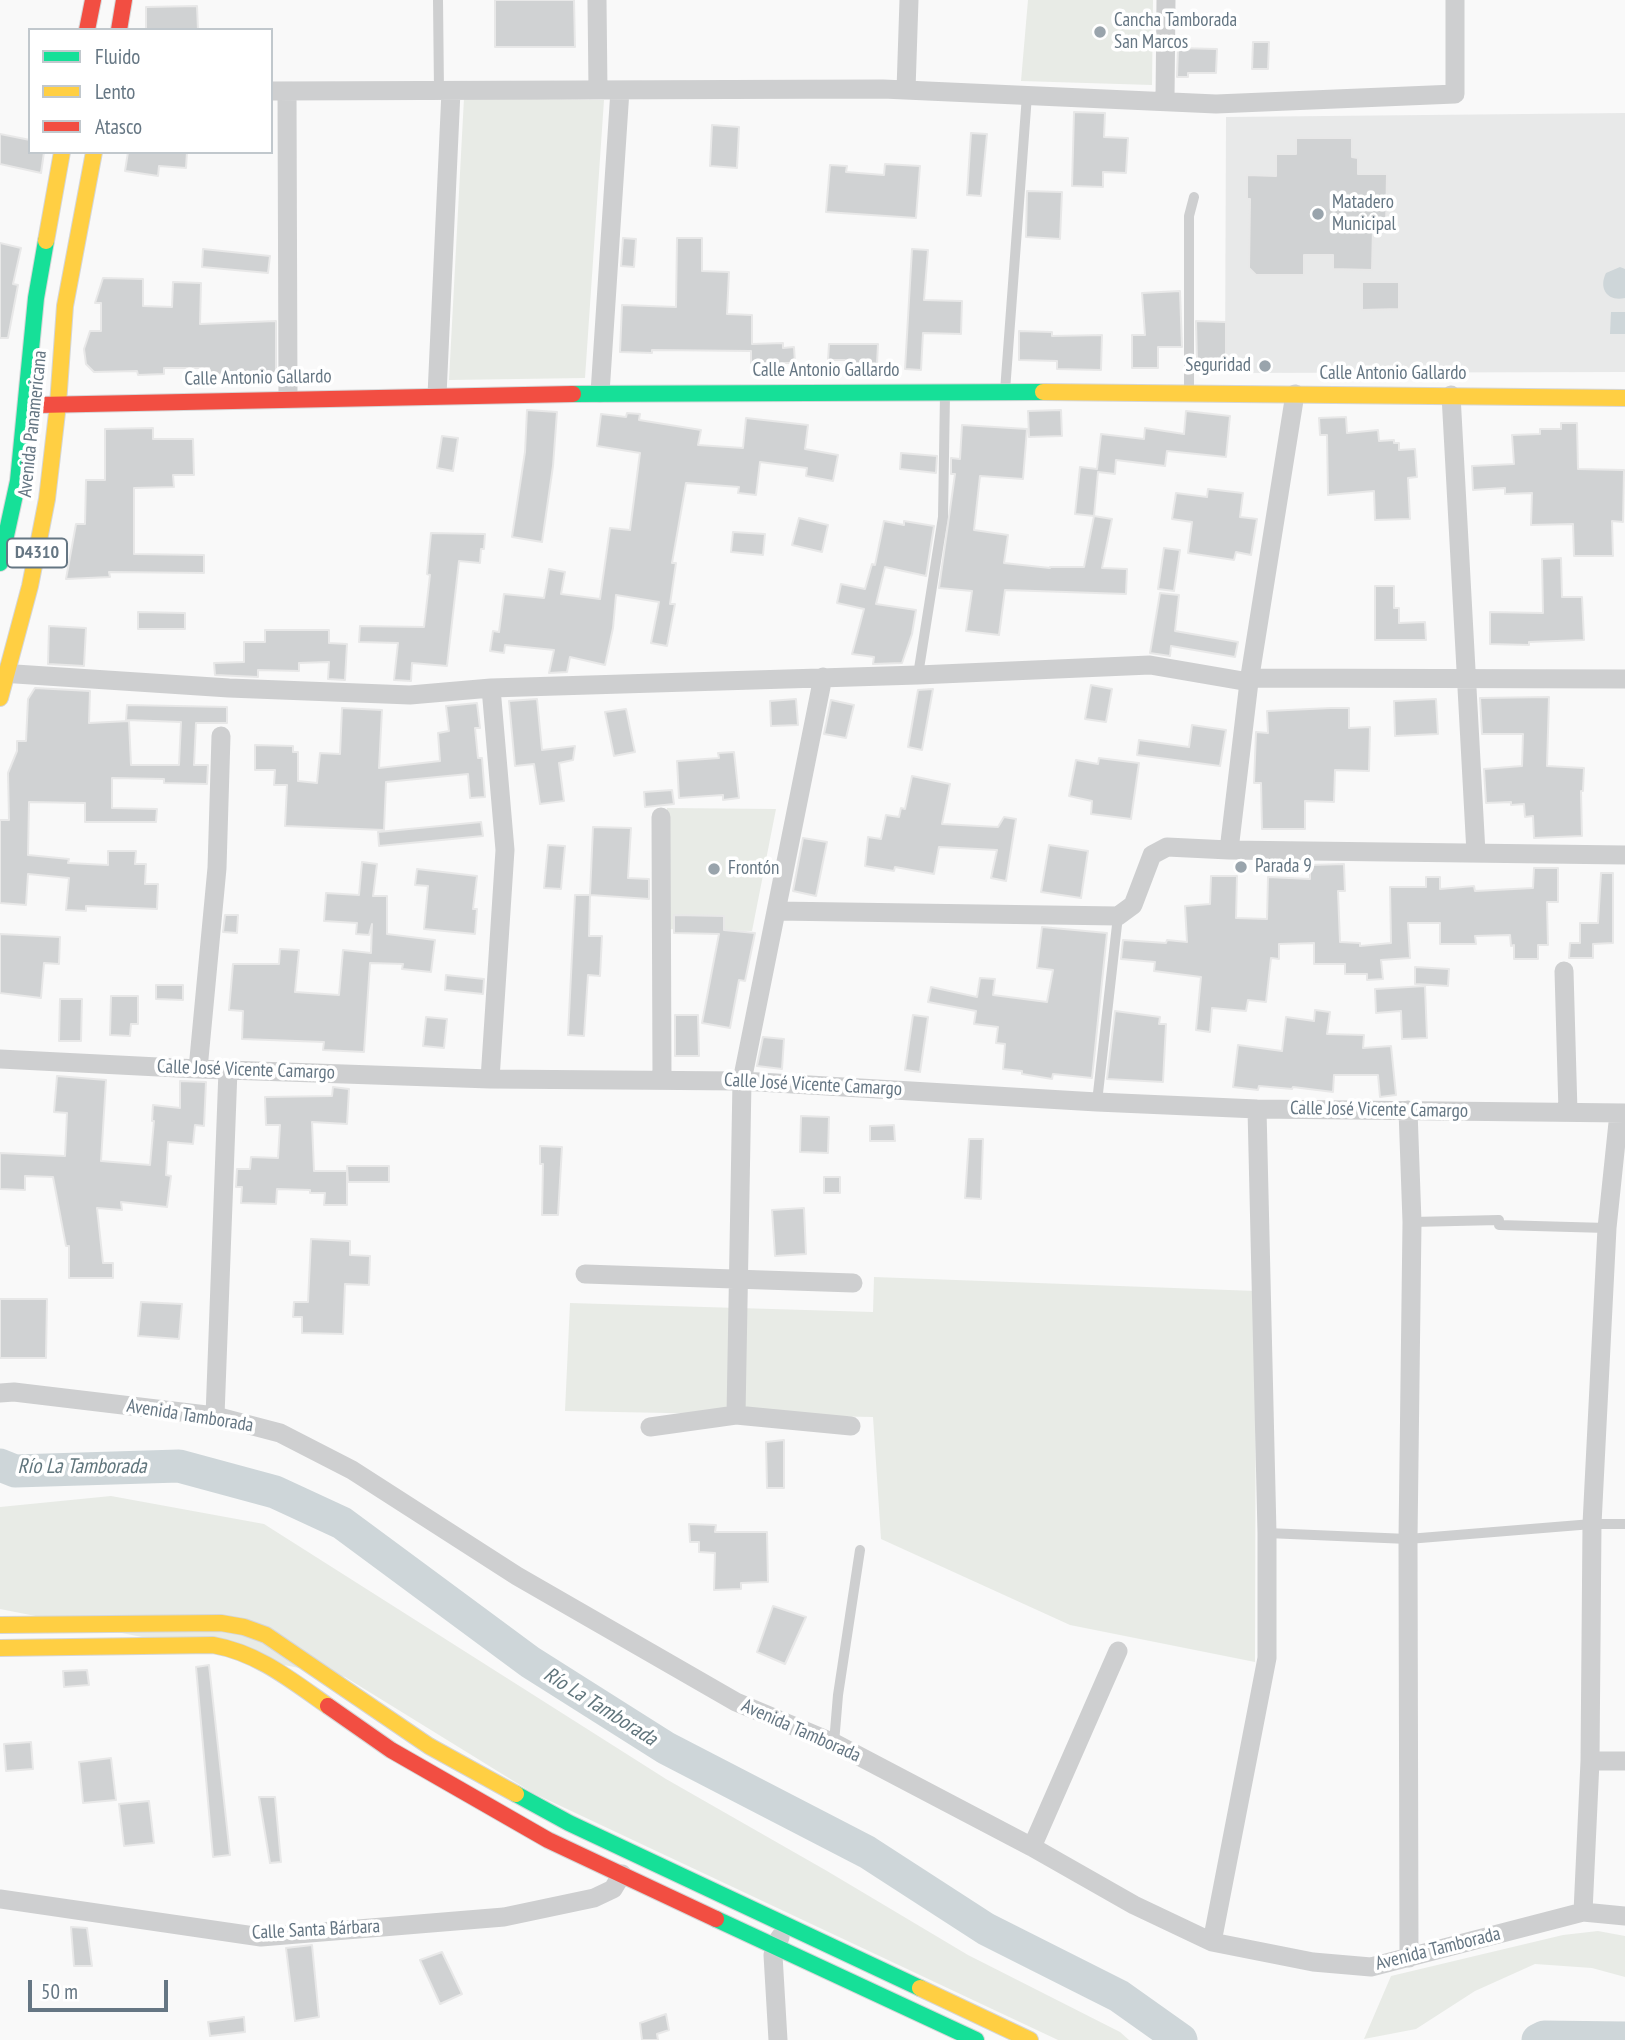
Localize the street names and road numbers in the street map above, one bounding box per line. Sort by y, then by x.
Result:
street label: Avenida Panamericana [14,350,52,498]
street label: Calle Antonio Gallardo [752,360,900,382]
street label: Calle Antonio Gallardo [1319,363,1467,385]
street label: Calle Antonio Gallardo [184,365,332,391]
road number: D4310 [7,538,67,568]
street label: Calle José Vicente Camargo [157,1056,335,1084]
street label: Calle José Vicente Camargo [724,1069,902,1101]
street label: Calle José Vicente Camargo [1290,1097,1468,1123]
street label: Avenida Tamborada [125,1395,255,1437]
street label: Avenida Tamborada [738,1695,864,1767]
street label: Calle Santa Bárbara [251,1915,381,1945]
street label: Avenida Tamborada [1373,1922,1503,1976]

